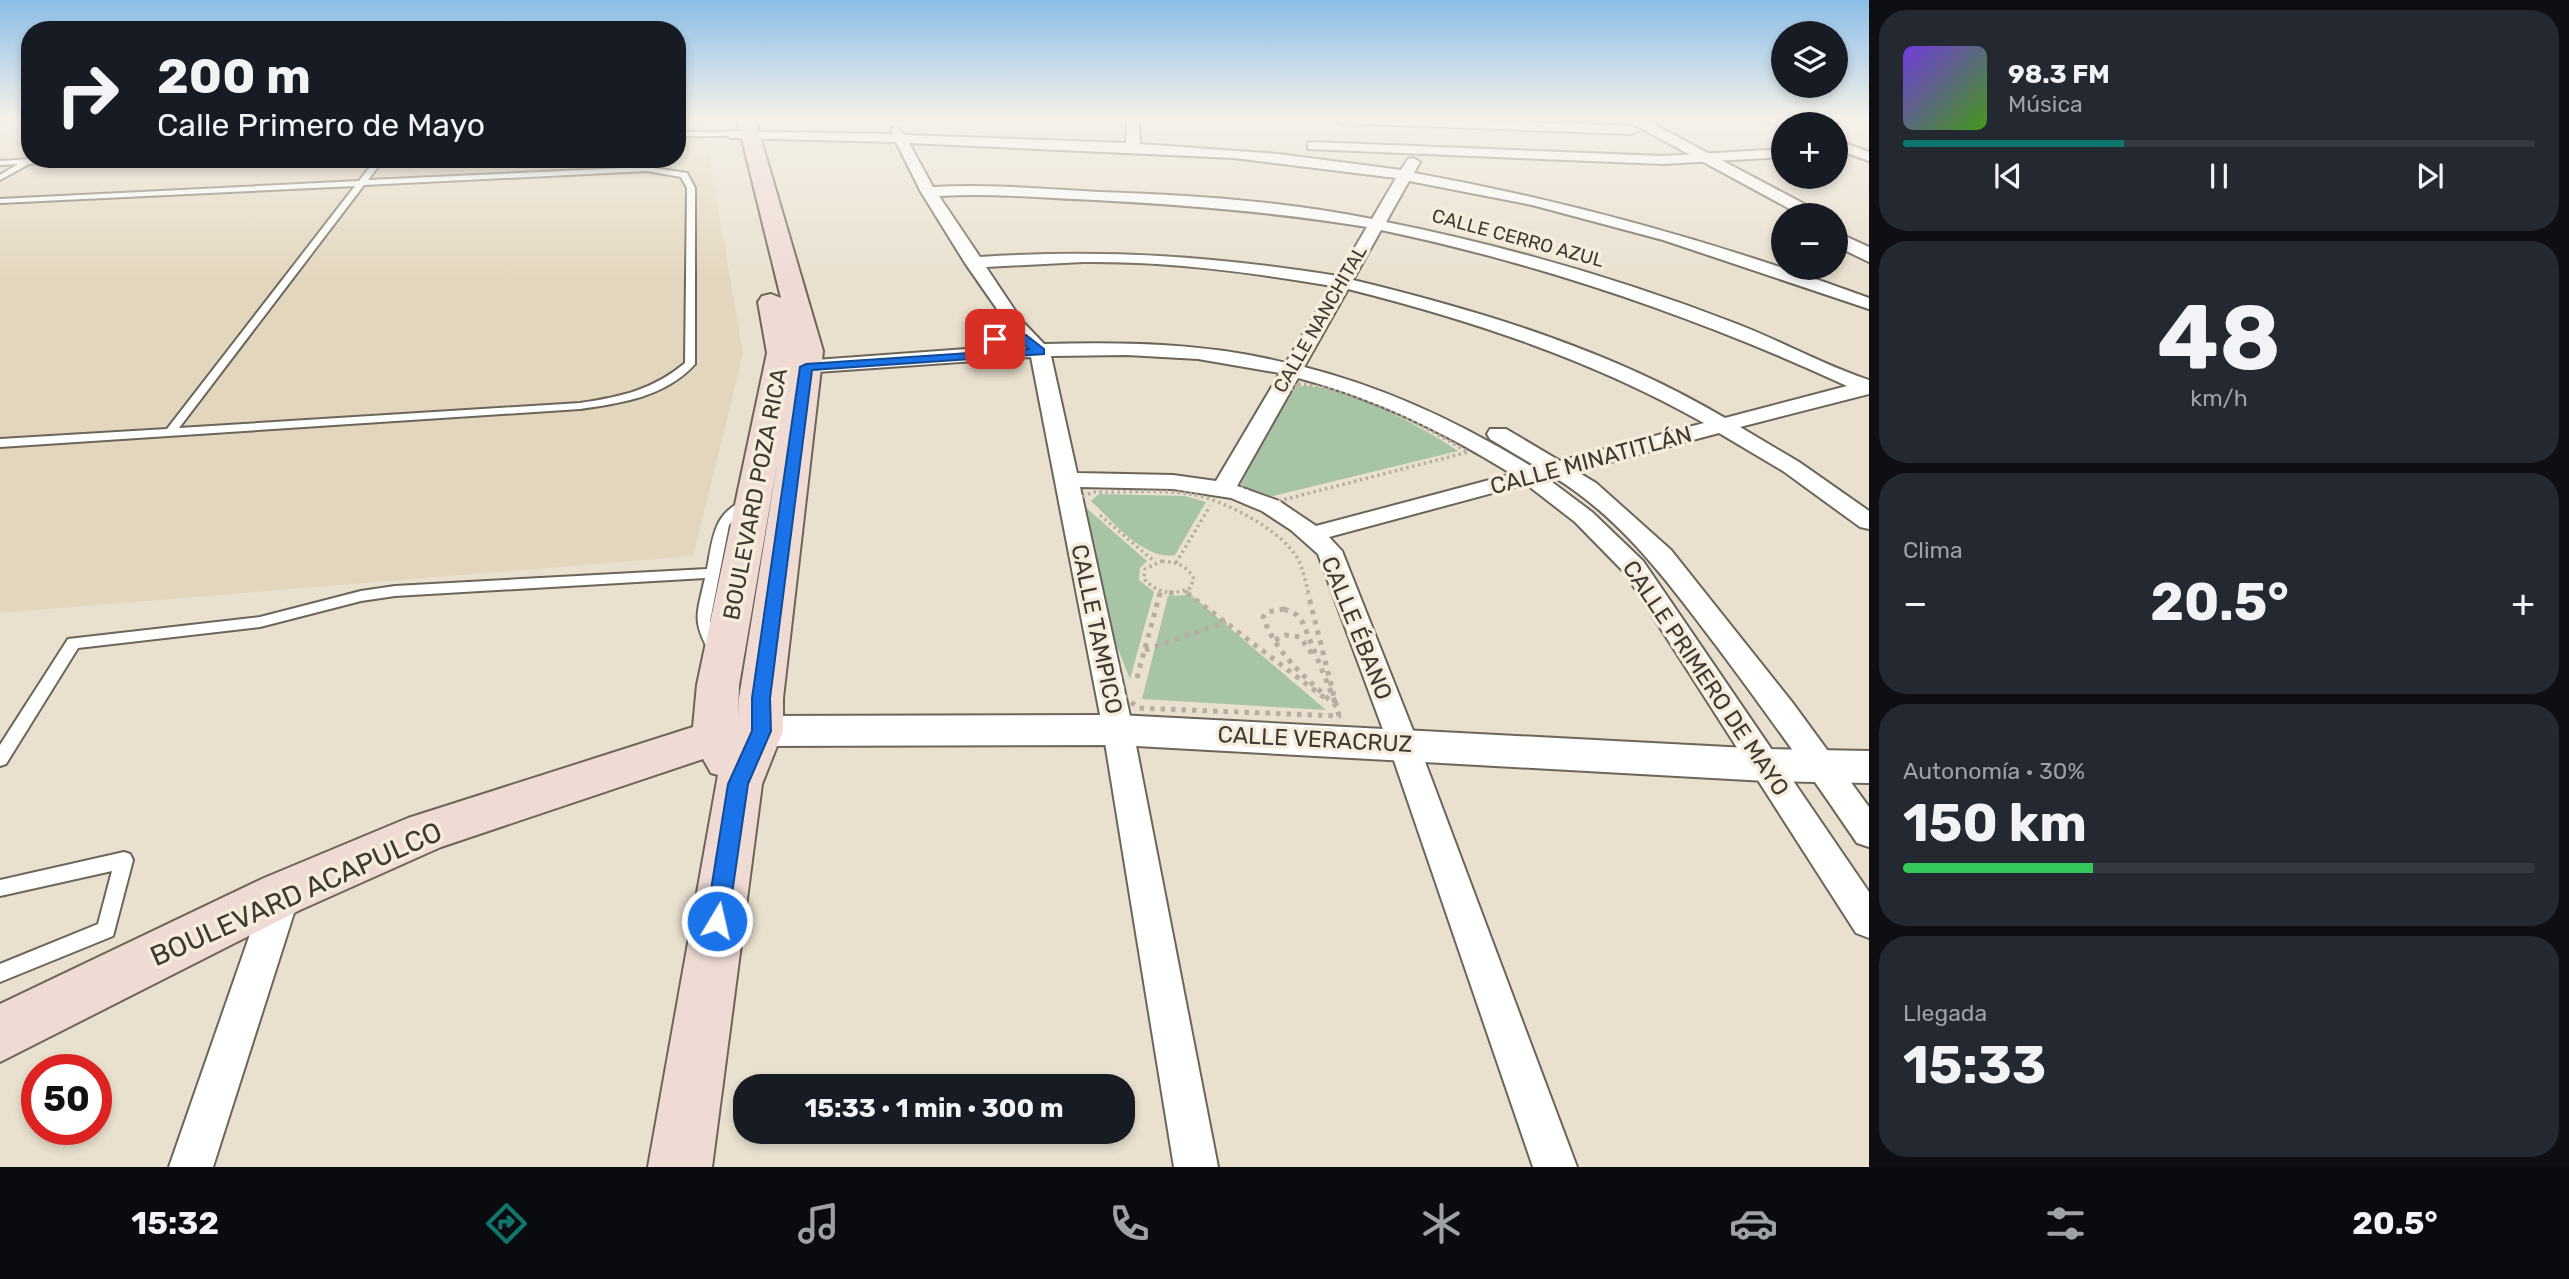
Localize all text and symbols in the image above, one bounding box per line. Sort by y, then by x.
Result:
map controls [1771,21,1848,280]
button: layers [1771,21,1848,98]
text: 200 m [157,47,311,105]
icon: right [42,49,133,140]
text: 98.3 FM [2008,59,2110,90]
text: Música [2008,90,2083,118]
text: Calle Primero de Mayo [157,106,485,144]
button: + [1771,112,1848,189]
icon: previous [1989,157,2027,195]
icon: pause [2200,157,2238,195]
icon: next [2411,157,2449,195]
button: − [1771,203,1848,280]
street label: CALLE CERRO AZUL [1430,204,1607,272]
street label: CALLE NANCHITAL [1268,241,1372,397]
text: 48 [2157,284,2281,392]
pin [965,309,1025,369]
icon: arrive [976,320,1014,358]
street label: BOULEVARD POZA RICA [717,366,793,622]
text: km/h [2190,384,2248,412]
street label: CALLE MINATITLÁN [1487,420,1695,500]
text: Clima [1903,536,1963,564]
street label: CALLE TAMPICO [1065,542,1129,716]
street label: CALLE ÉBANO [1316,552,1398,704]
street label: CALLE PRIMERO DE MAYO [1617,555,1795,801]
text: 20.5° [2150,571,2289,633]
text: − [1903,580,1928,626]
text: + [2511,580,2535,626]
street label: CALLE VERACRUZ [1217,720,1413,758]
text: Autonomía · 30% [1903,757,2085,785]
text: 150 km [1903,792,2087,854]
street label: BOULEVARD ACAPULCO [145,815,447,973]
position arrow [680,884,754,958]
text: Llegada [1903,999,1987,1027]
text: 15:33 [1903,1034,2046,1096]
speed limit sign: 50 [21,1054,112,1145]
text: 15:33 · 1 min · 300 m [804,1093,1064,1124]
icon: directions [482,1199,531,1248]
icon: music [794,1199,843,1248]
icon: phone [1105,1199,1154,1248]
icon: climate [1417,1199,1466,1248]
icon: car [1729,1199,1778,1248]
icon: filters [2041,1199,2090,1248]
text: 15:32 [131,1204,219,1242]
text: 20.5° [2352,1204,2438,1242]

